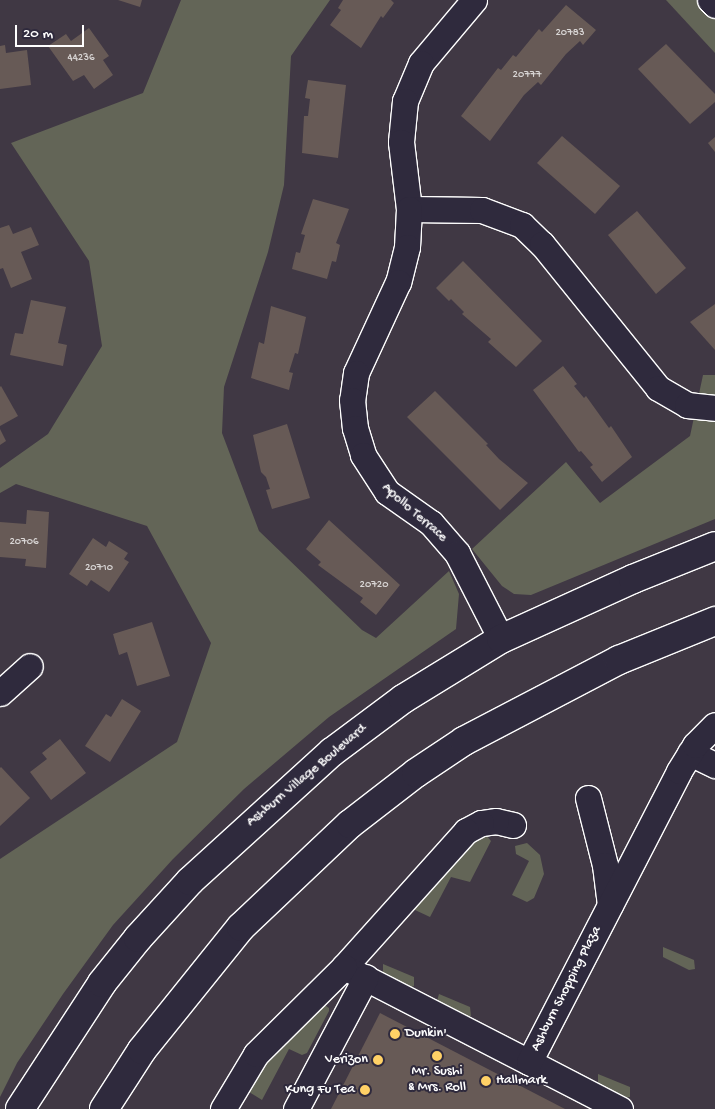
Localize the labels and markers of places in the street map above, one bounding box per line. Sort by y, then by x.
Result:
place label: Dunkin' [405,1026,447,1042]
marker: Dunkin' [389,1028,401,1040]
marker: Mr. Sushi & Mrs. Roll [431,1050,443,1062]
place label: Verizon [325,1052,368,1068]
marker: Verizon [372,1054,384,1066]
place label: Mr. Sushi & Mrs. Roll [408,1064,466,1096]
place label: Hallmark [496,1073,547,1089]
marker: Hallmark [480,1075,492,1087]
place label: Kung Fu Tea [285,1082,355,1098]
marker: Kung Fu Tea [359,1084,371,1096]

